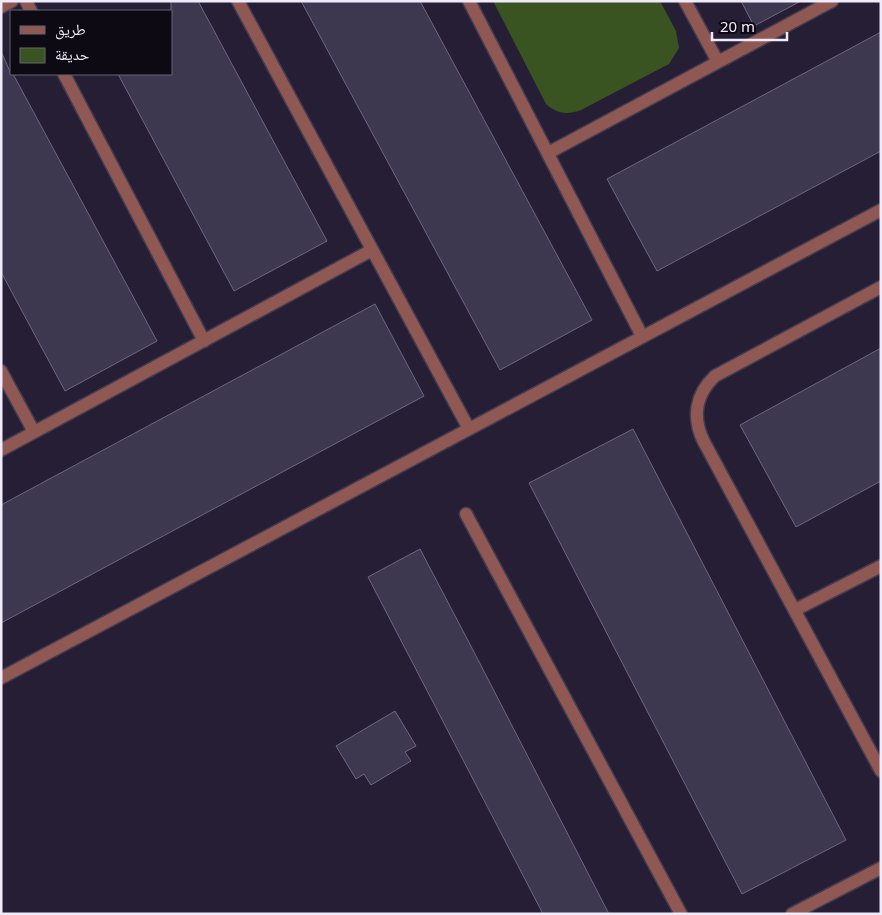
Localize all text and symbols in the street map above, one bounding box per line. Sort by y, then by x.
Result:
legend [10,10,172,75]
scale bar [712,10,787,42]
text: 20 m [720,16,755,36]
text: طريق [55,19,86,40]
text: حديقة [55,44,90,64]

